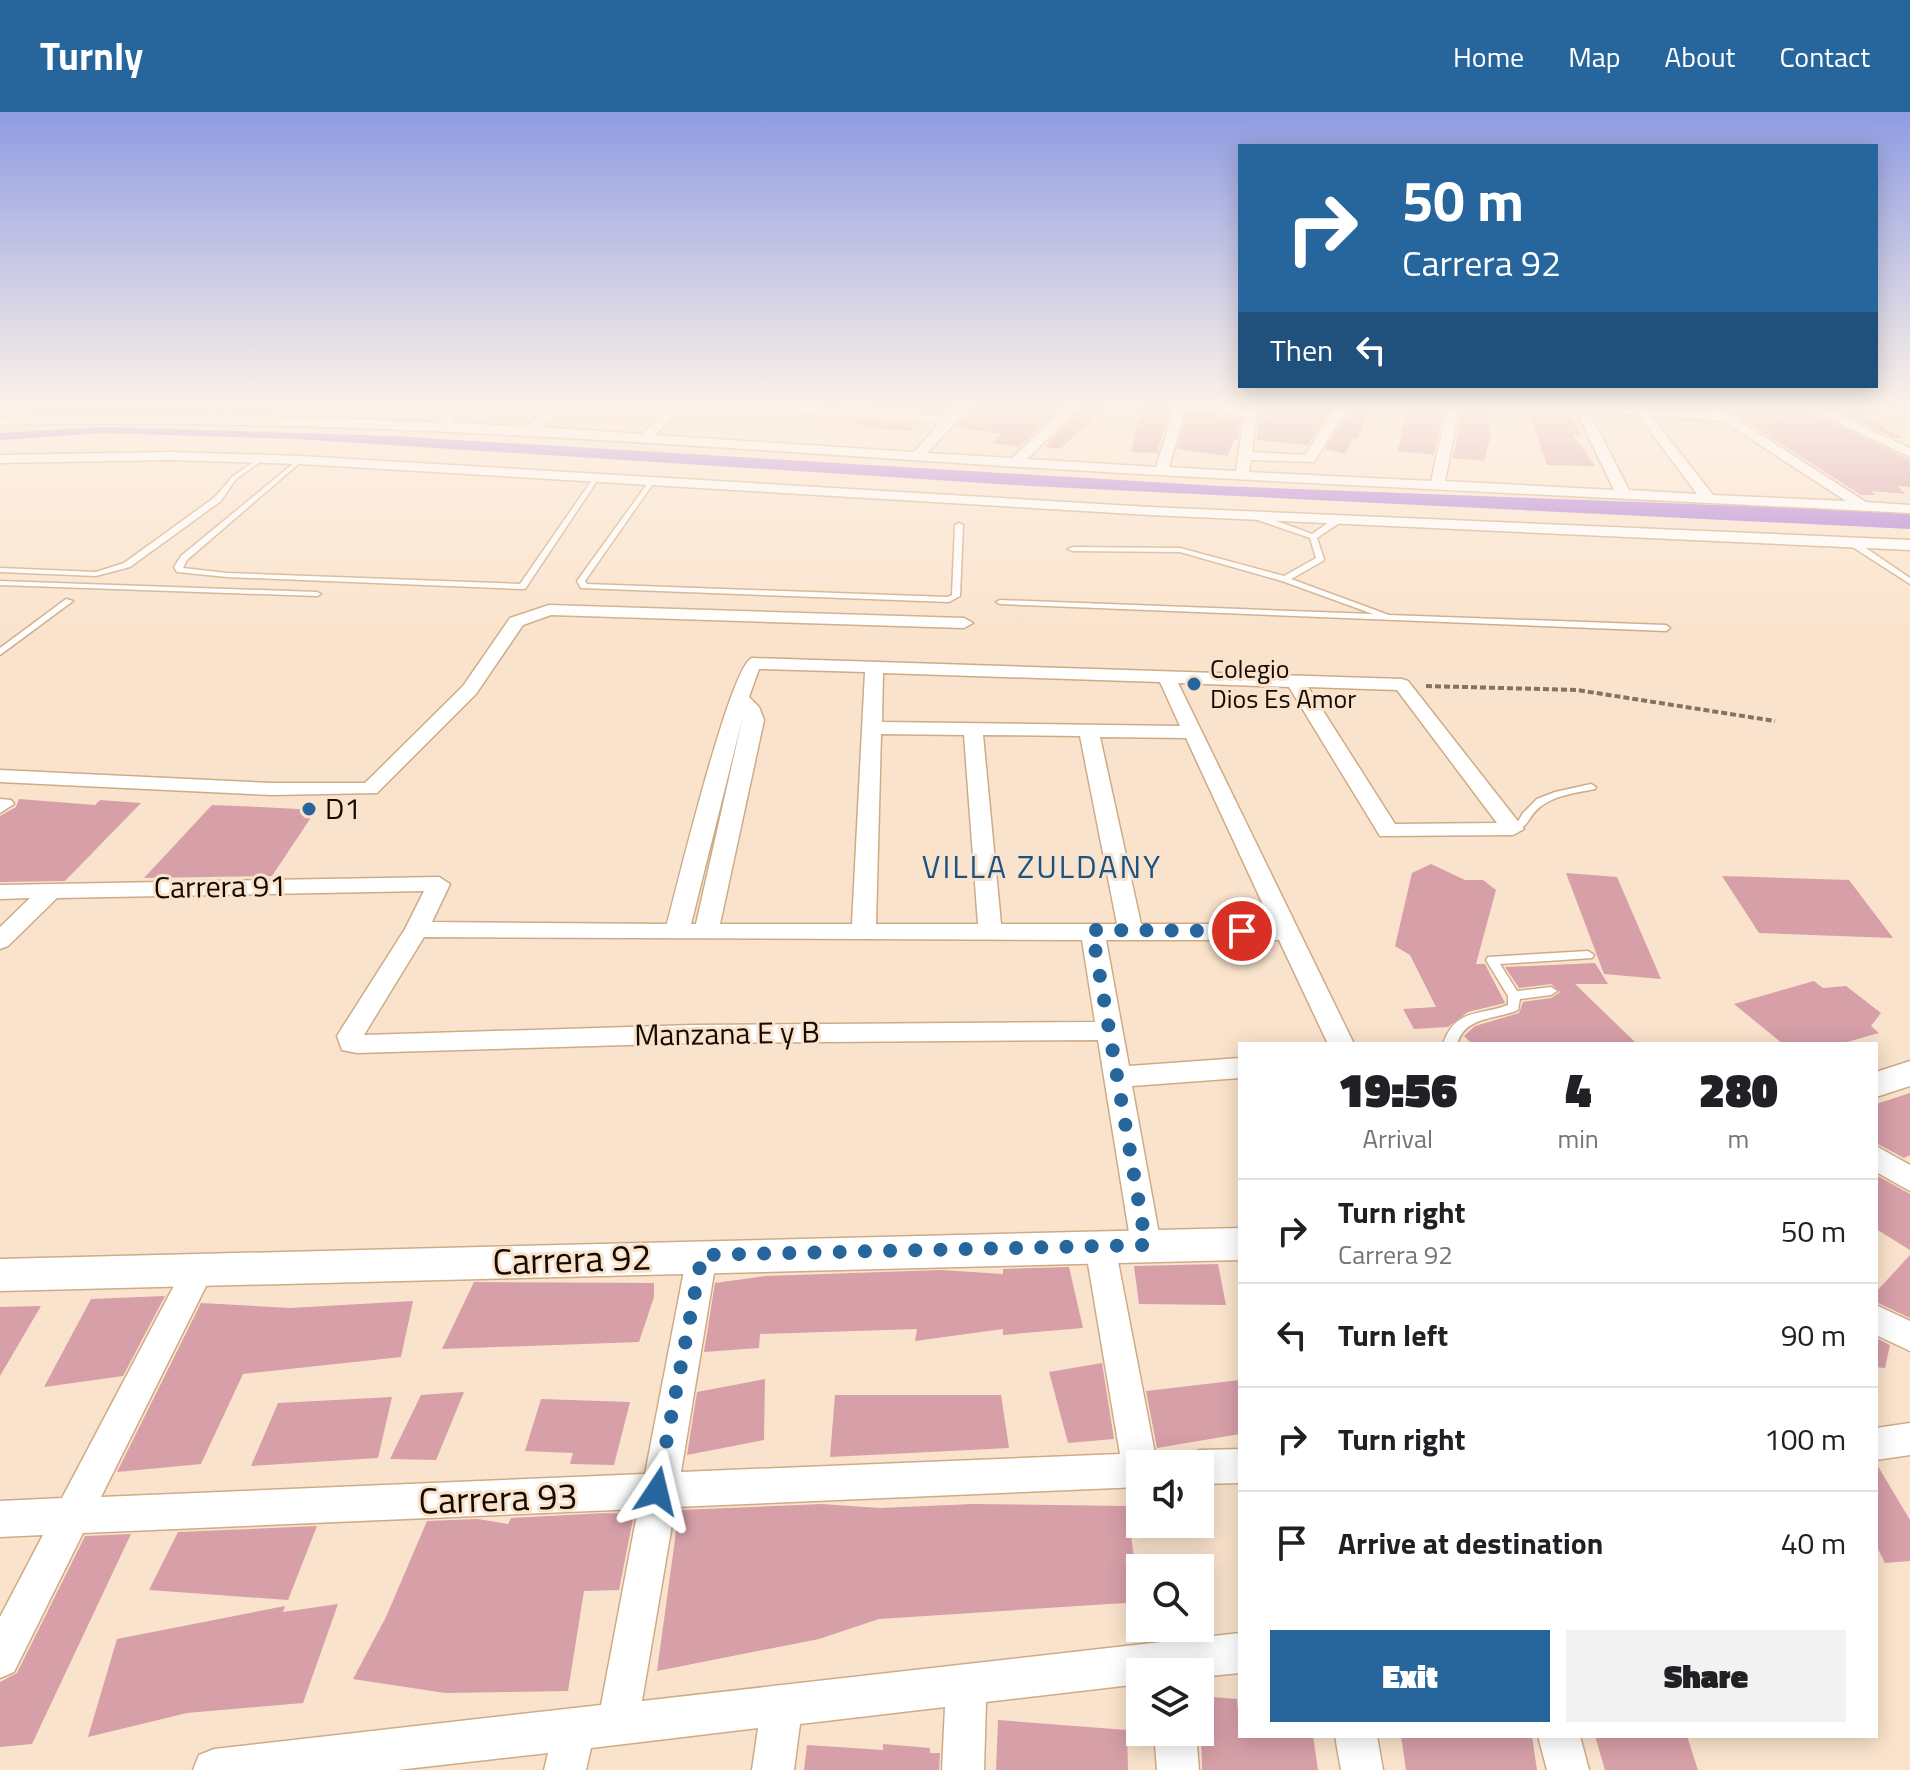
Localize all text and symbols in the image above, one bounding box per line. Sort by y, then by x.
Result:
text: Turnly [40,27,143,85]
text: Home [1453,35,1524,78]
text: Map [1568,35,1621,78]
text: About [1665,35,1735,78]
text: Contact [1779,35,1870,78]
text: 50 m [1402,158,1524,243]
icon: right [1270,176,1374,280]
text: Carrera 92 [1402,235,1561,290]
text: Then [1270,327,1333,373]
icon: left [1349,328,1393,372]
place label: Colegio Dios Es Amor [1210,649,1356,718]
marker: Colegio Dios Es Amor [1185,675,1203,693]
place label: D1 [325,785,361,831]
marker: D1 [300,800,318,818]
district label: VILLA ZULDANY [922,842,1162,890]
street label: Carrera 91 [153,862,287,910]
pin [1208,897,1276,965]
icon: arrive [1220,909,1264,953]
street label: Manzana E y B [634,1008,820,1058]
text: 19:56 [1338,1053,1457,1126]
text: 4 [1565,1053,1591,1126]
text: 280 [1699,1053,1778,1126]
text: Arrival [1362,1119,1433,1158]
text: min [1557,1119,1599,1158]
text: m [1728,1119,1749,1158]
text: Turn right [1338,1189,1466,1235]
text: 50 m [1781,1208,1846,1254]
icon: right [1270,1209,1314,1253]
street label: Carrera 92 [492,1228,652,1289]
text: Carrera 92 [1338,1235,1453,1274]
text: Turn left [1338,1312,1448,1358]
text: 90 m [1781,1312,1846,1358]
icon: left [1270,1313,1314,1357]
text: Turn right [1338,1416,1466,1462]
text: 100 m [1764,1416,1846,1462]
icon: right [1270,1417,1314,1461]
position arrow [615,1449,699,1533]
map controls [1126,1450,1214,1746]
button: sound [1126,1450,1214,1538]
street label: Carrera 93 [418,1467,578,1528]
text: Arrive at destination [1338,1520,1603,1566]
text: 40 m [1781,1520,1846,1566]
icon: arrive [1270,1521,1314,1565]
button: search [1126,1554,1214,1642]
button: Exit [1270,1630,1550,1722]
button: Share [1566,1630,1846,1722]
button: layers [1126,1658,1214,1746]

